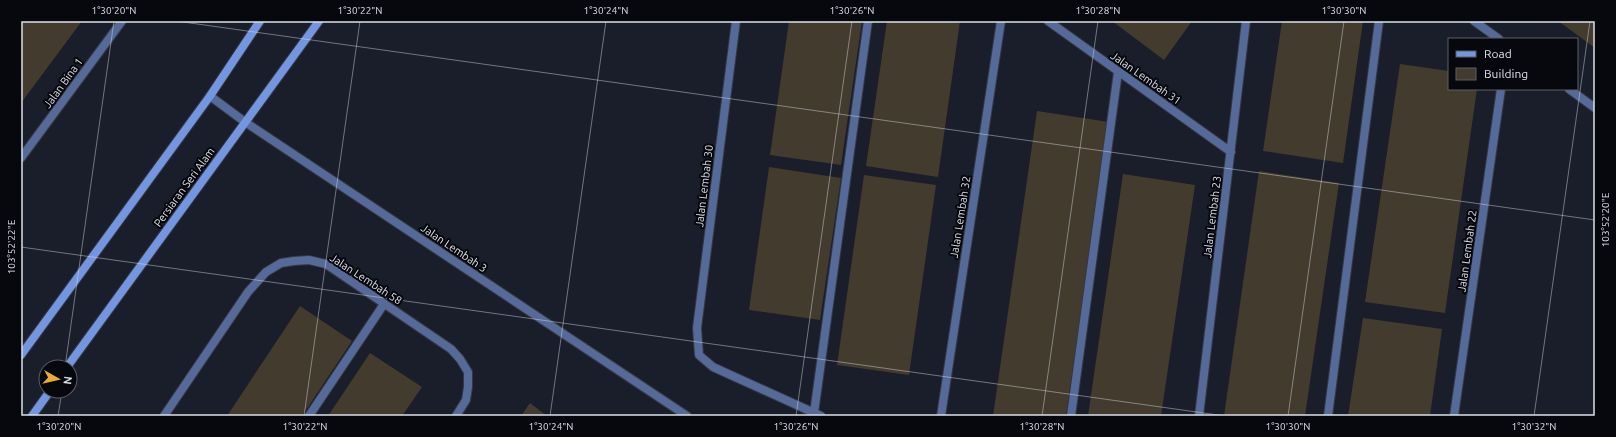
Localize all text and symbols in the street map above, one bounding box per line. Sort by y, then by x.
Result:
text: 1°30'20"N [92,5,136,16]
text: 1°30'22"N [338,5,382,16]
text: 1°30'24"N [584,5,628,16]
text: 1°30'26"N [830,5,874,16]
text: 1°30'28"N [1076,5,1120,16]
text: 1°30'30"N [1322,5,1366,16]
legend [1448,38,1578,90]
text: Road [1484,47,1512,60]
street label: Jalan Lembah 31 [1109,49,1183,107]
street label: Jalan Bina 1 [41,56,85,110]
text: Building [1484,67,1528,80]
street label: Jalan Lembah 30 [693,144,715,228]
street label: Persiaran Seri Alam [151,145,217,229]
street label: Jalan Lembah 32 [948,175,972,259]
street label: Jalan Lembah 23 [1201,175,1223,259]
text: 103°52'20"E [1600,192,1611,247]
street label: Jalan Lembah 22 [1455,209,1479,293]
text: 103°52'22"E [6,219,17,274]
street label: Jalan Lembah 3 [419,222,489,274]
street label: Jalan Lembah 58 [328,251,404,307]
north arrow [38,359,78,399]
text: N [61,375,74,385]
text: 1°30'20"N [37,421,81,432]
text: 1°30'22"N [283,421,327,432]
text: 1°30'24"N [529,421,573,432]
text: 1°30'26"N [774,421,818,432]
text: 1°30'28"N [1020,421,1064,432]
text: 1°30'30"N [1266,421,1310,432]
text: 1°30'32"N [1512,421,1556,432]

